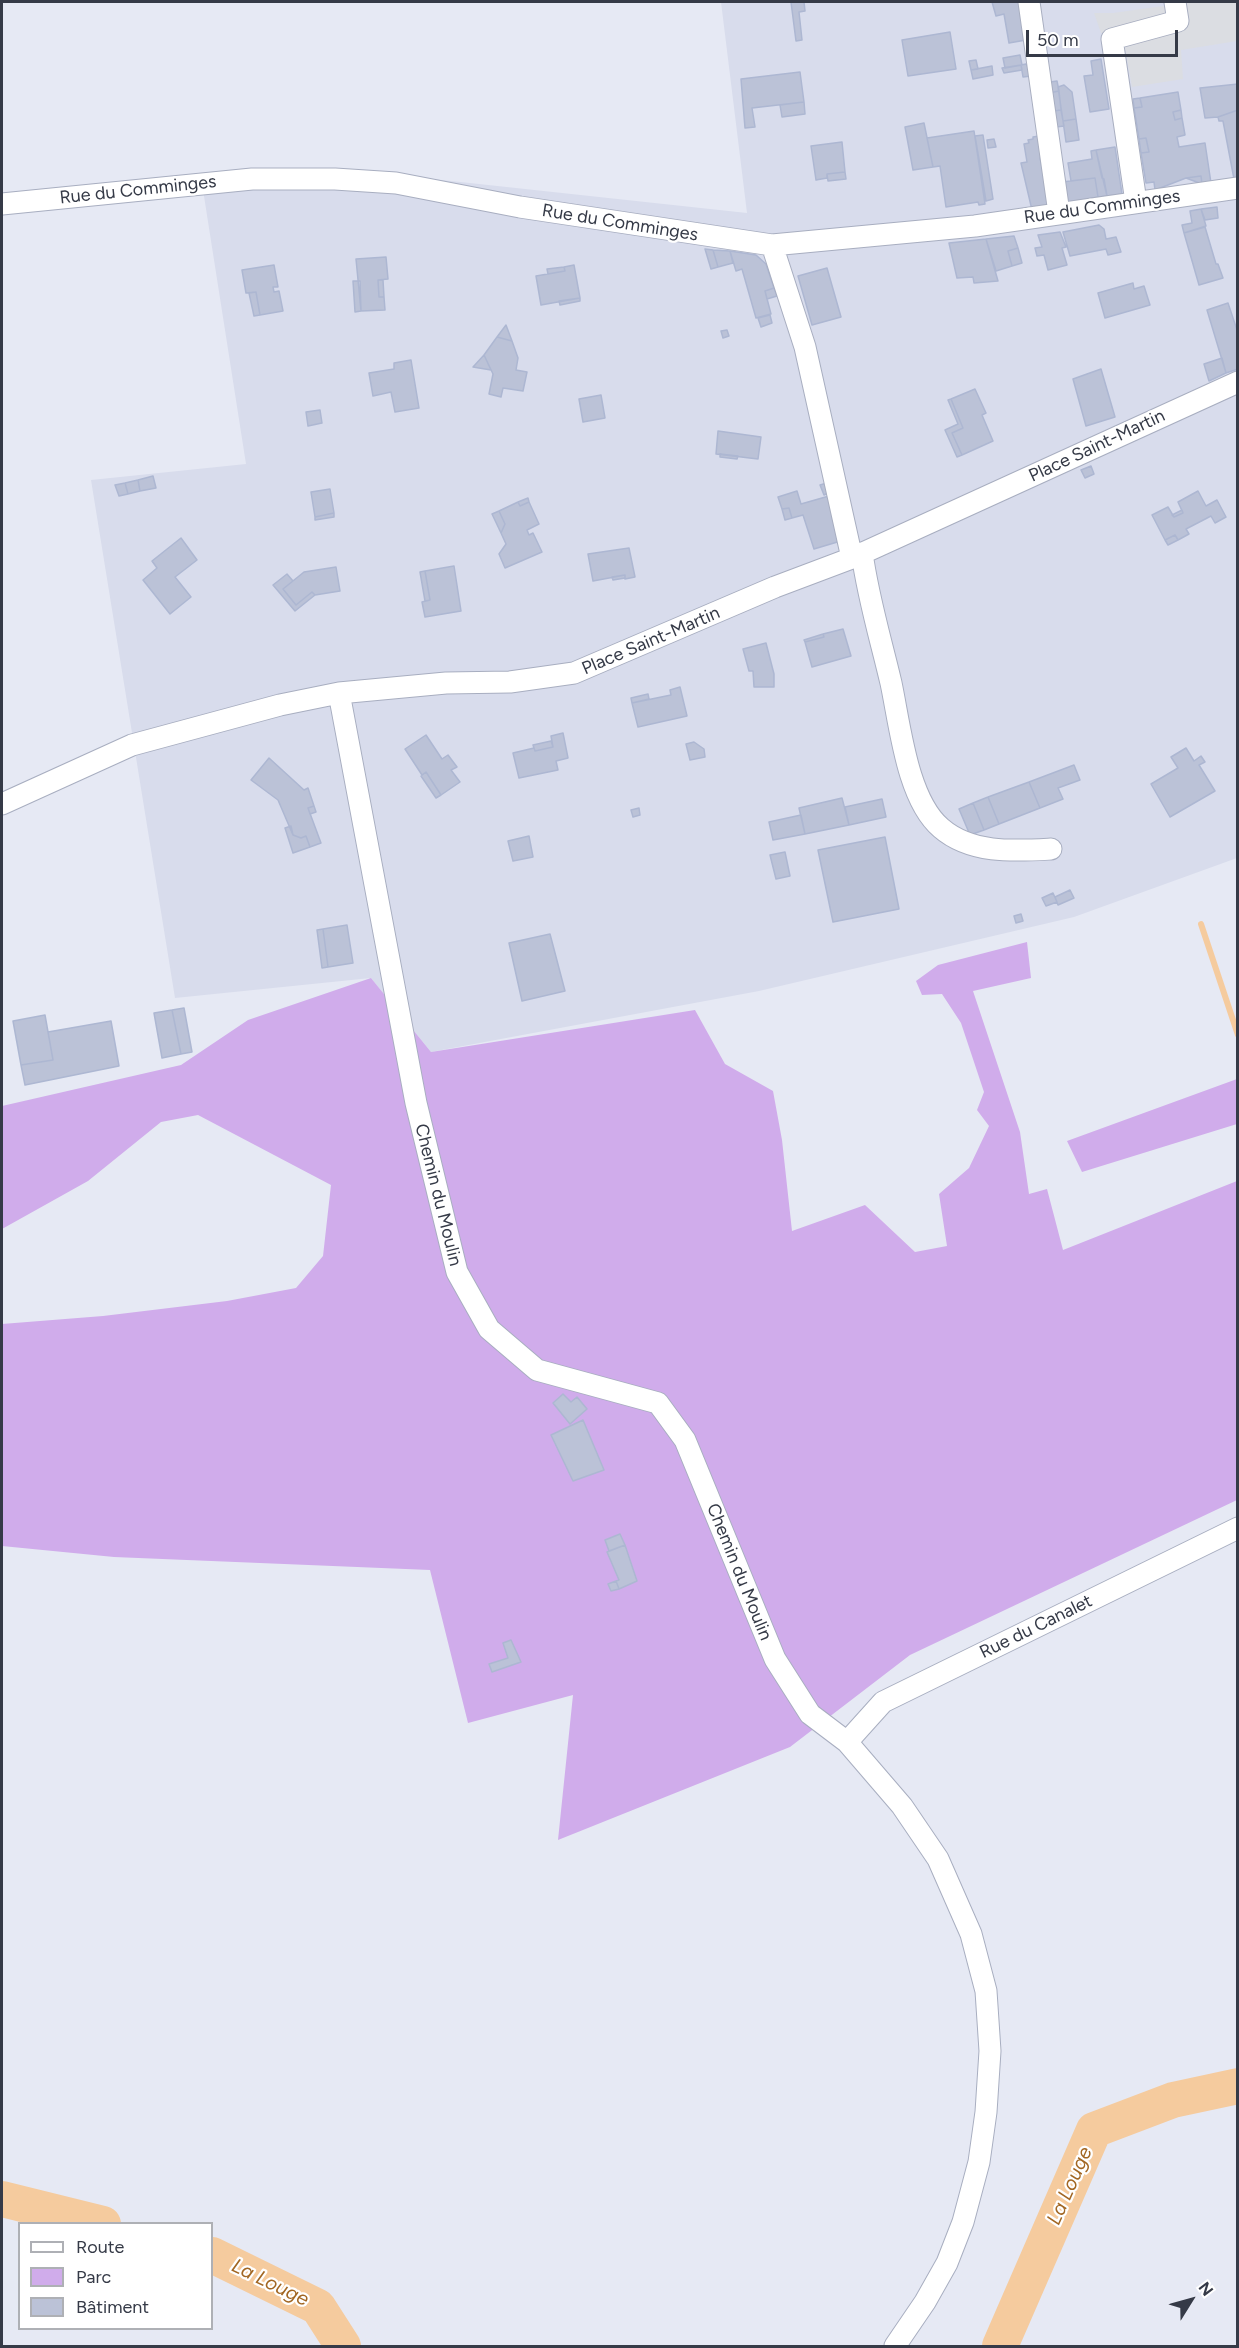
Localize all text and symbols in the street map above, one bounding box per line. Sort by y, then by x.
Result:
scale bar [1029,18,1180,56]
text: 50 m [1037,29,1079,51]
street label: Rue du Comminges [58,171,218,209]
street label: Rue du Comminges [1022,185,1182,229]
street label: Rue du Comminges [540,200,700,246]
street label: Place Saint-Martin [1025,405,1169,487]
street label: Place Saint-Martin [579,602,723,680]
street label: Chemin du Moulin [410,1122,466,1268]
street label: Chemin du Moulin [702,1500,776,1644]
street label: Rue du Canalet [976,1590,1096,1664]
water label: La Louge [1042,2143,1098,2229]
legend [18,2222,213,2330]
text: Route [76,2236,124,2258]
water label: La Louge [227,2254,313,2312]
text: Parc [76,2266,111,2288]
north arrow [1161,2270,1221,2330]
text: N [1194,2278,1217,2300]
text: Bâtiment [76,2296,149,2318]

